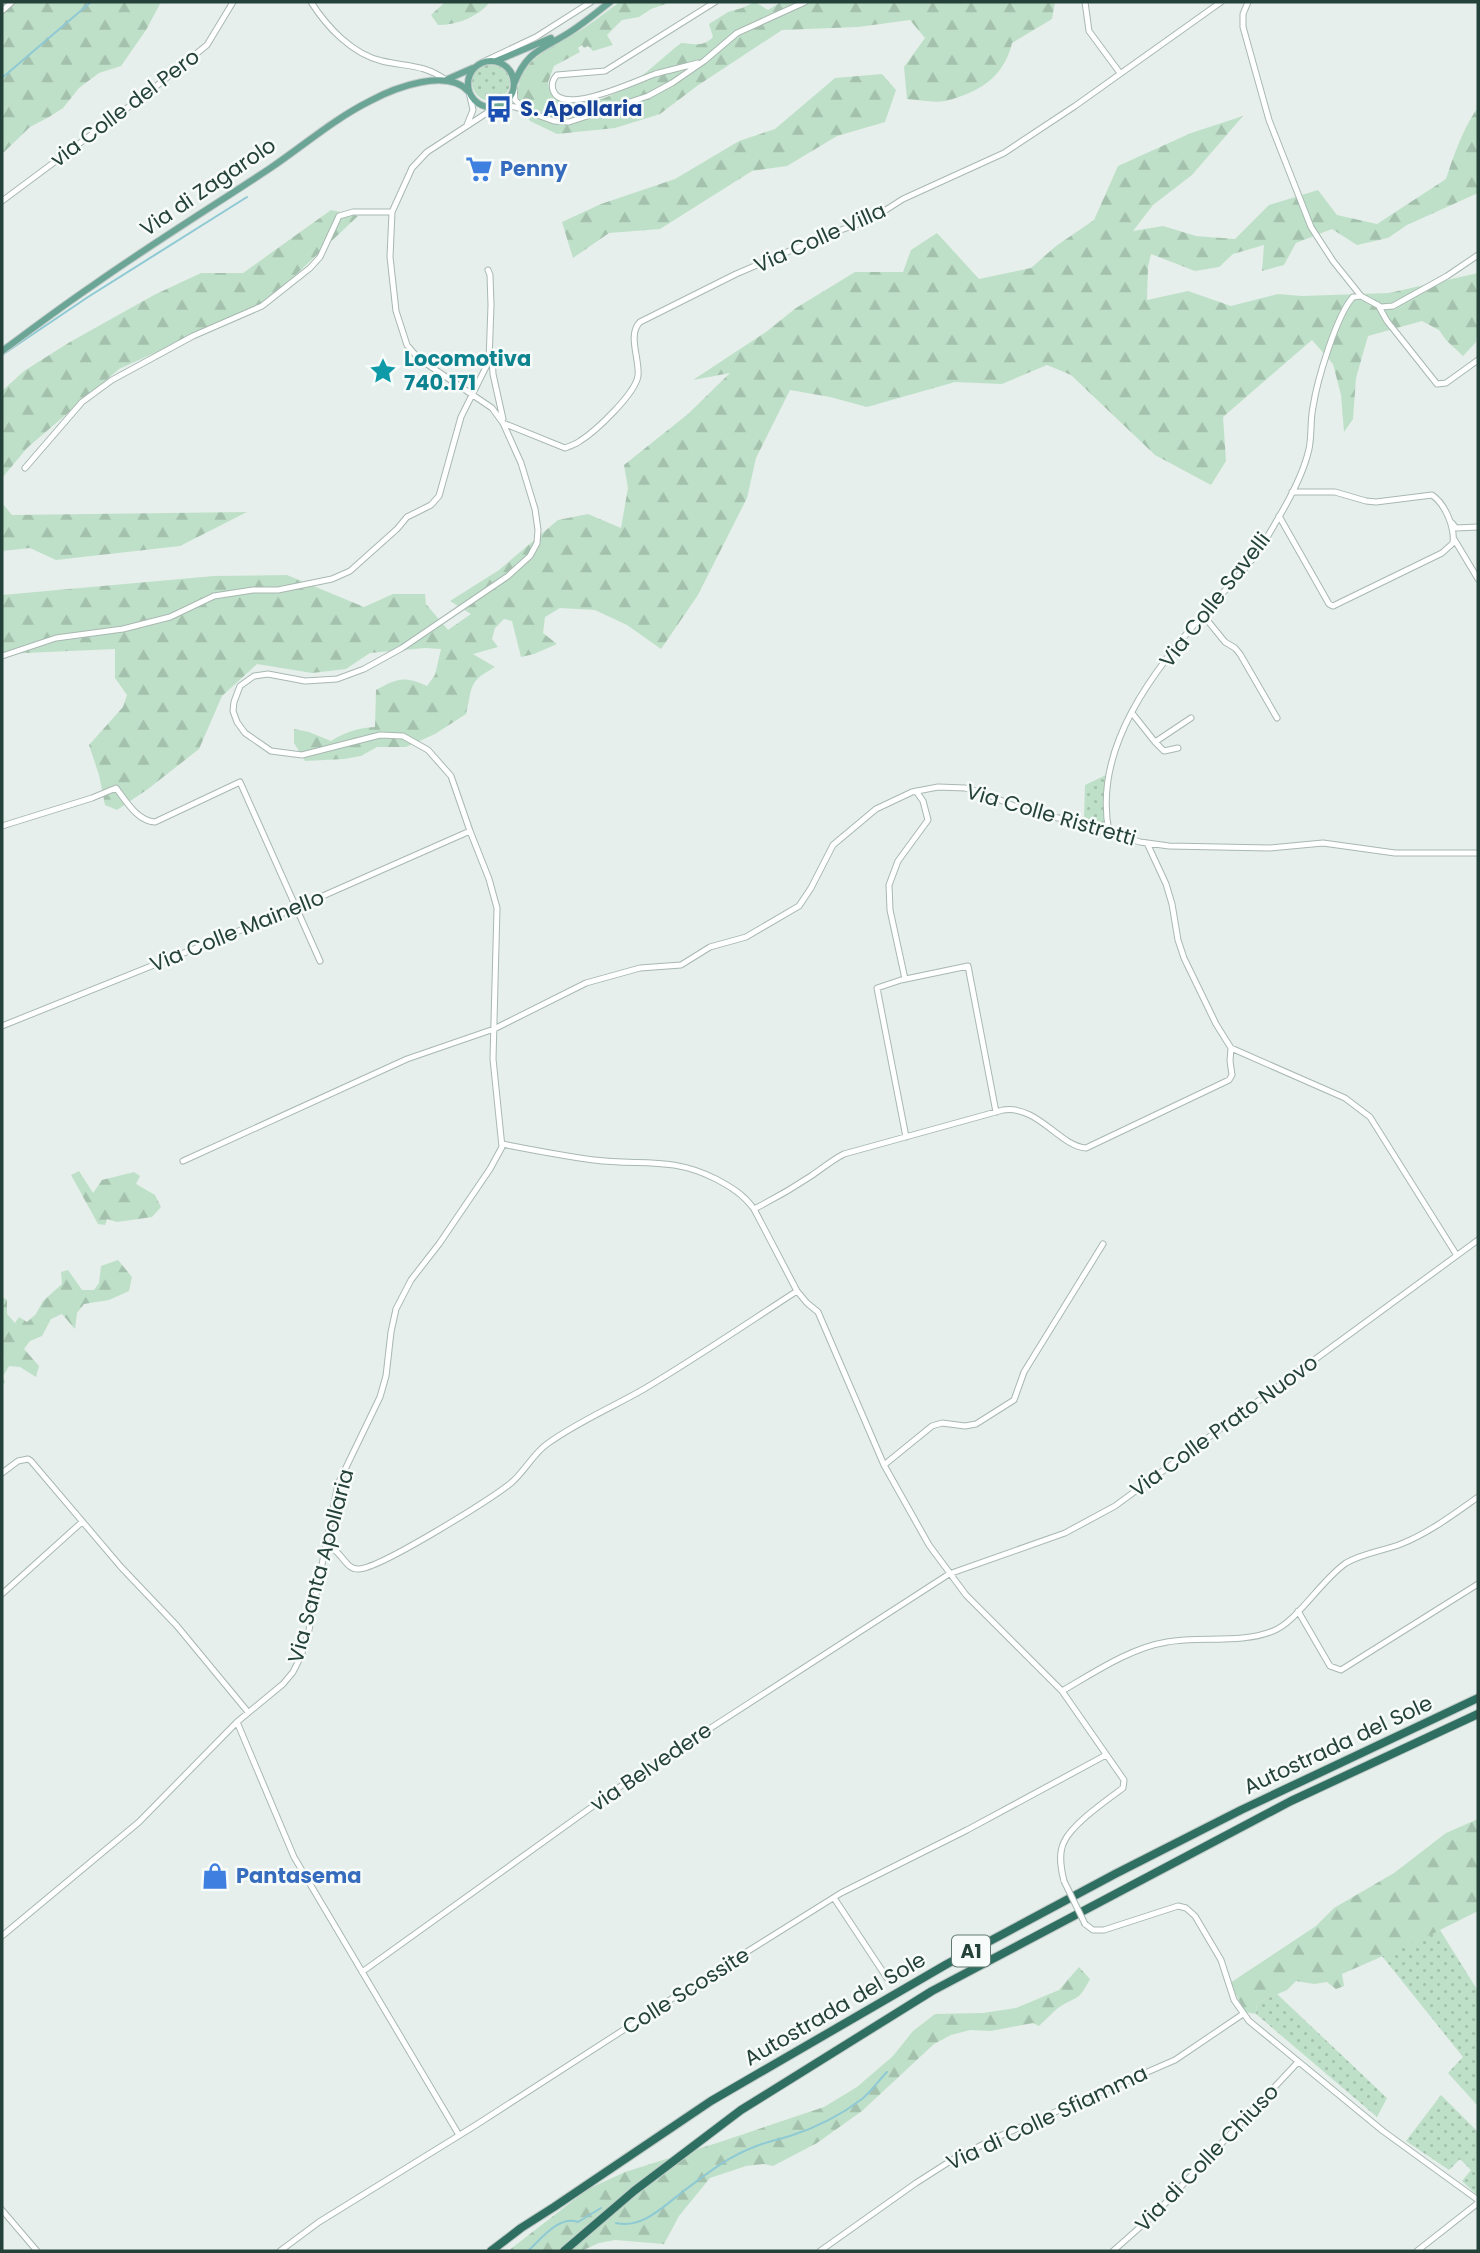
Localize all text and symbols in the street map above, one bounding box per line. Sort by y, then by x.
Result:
street label: via Colle del Pero [44,42,205,173]
bus stop icon: S. Apollaria [484,94,514,124]
place label: S. Apollaria [520,94,643,123]
street label: Via di Zagarolo [134,130,281,243]
supermarket icon: Penny [464,154,494,184]
place label: Penny [500,154,568,183]
street label: Via Colle Villa [749,195,890,280]
place label: Locomotiva 740.171 [404,344,531,397]
place icon: Locomotiva 740.171 [368,356,398,386]
street label: Via Colle Savelli [1153,526,1277,673]
street label: Via Colle Ristretti [963,776,1140,853]
street label: Via Colle Mainello [145,882,328,979]
street label: Via Colle Prato Nuovo [1124,1348,1323,1504]
street label: Via Santa Apollaria [281,1465,360,1666]
street label: Autostrada del Sole [1239,1688,1437,1801]
street label: via Belvedere [584,1715,717,1818]
shop icon: Pantasema [200,1861,230,1891]
place label: Pantasema [236,1861,361,1890]
road number: A1 [952,1936,990,1966]
street label: Colle Scossite [617,1940,755,2041]
street label: Autostrada del Sole [739,1945,931,2072]
street label: Via di Colle Sfiamma [942,2058,1152,2177]
street label: Via di Colle Chiuso [1128,2077,1285,2238]

